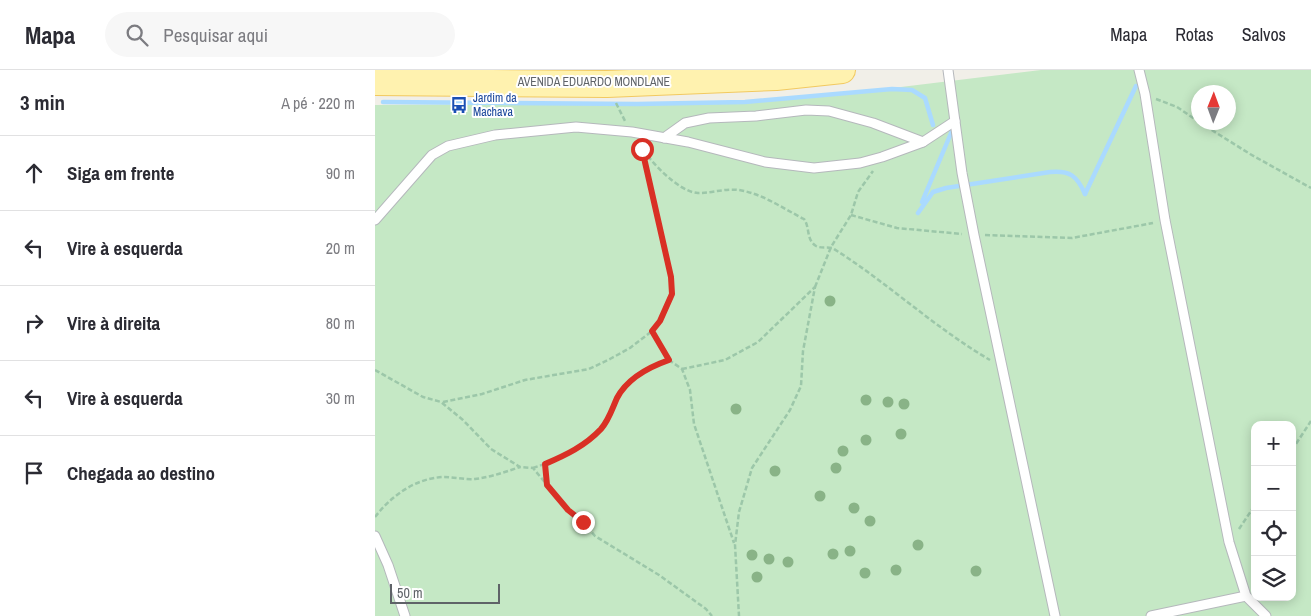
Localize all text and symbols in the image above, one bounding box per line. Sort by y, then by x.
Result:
search box [105,12,455,57]
text: Mapa [25,19,75,51]
icon: search [123,21,151,49]
text: Pesquisar aqui [163,22,268,48]
text: Mapa [1110,22,1147,47]
text: Rotas [1175,22,1214,47]
text: Salvos [1242,22,1286,47]
street label: AVENIDA EDUARDO MONDLANE [517,74,670,90]
north arrow [1191,85,1236,130]
text: 3 min [20,88,65,117]
place label: Jardim da Machava [473,90,517,120]
text: A pé · 220 m [281,92,355,114]
bus stop icon: Jardim da Machava [449,95,469,115]
route start [631,138,654,161]
icon: ahead [20,159,48,187]
text: Siga em frente [67,160,174,186]
text: 90 m [326,162,355,184]
icon: left [20,234,48,262]
text: Vire à esquerda [67,235,183,261]
text: 20 m [326,237,355,259]
icon: right [20,309,48,337]
text: Vire à direita [67,310,160,336]
text: 80 m [326,312,355,334]
icon: left [20,384,48,412]
text: Vire à esquerda [67,385,183,411]
text: 30 m [326,387,355,409]
map controls [1251,421,1296,601]
button: + [1251,421,1296,466]
icon: arrive [20,459,48,487]
text: Chegada ao destino [67,460,215,486]
button: − [1251,466,1296,511]
route end [572,511,595,534]
button: locate [1251,511,1296,556]
button: layers [1251,556,1296,601]
scale bar [390,581,500,604]
text: 50 m [397,584,423,602]

